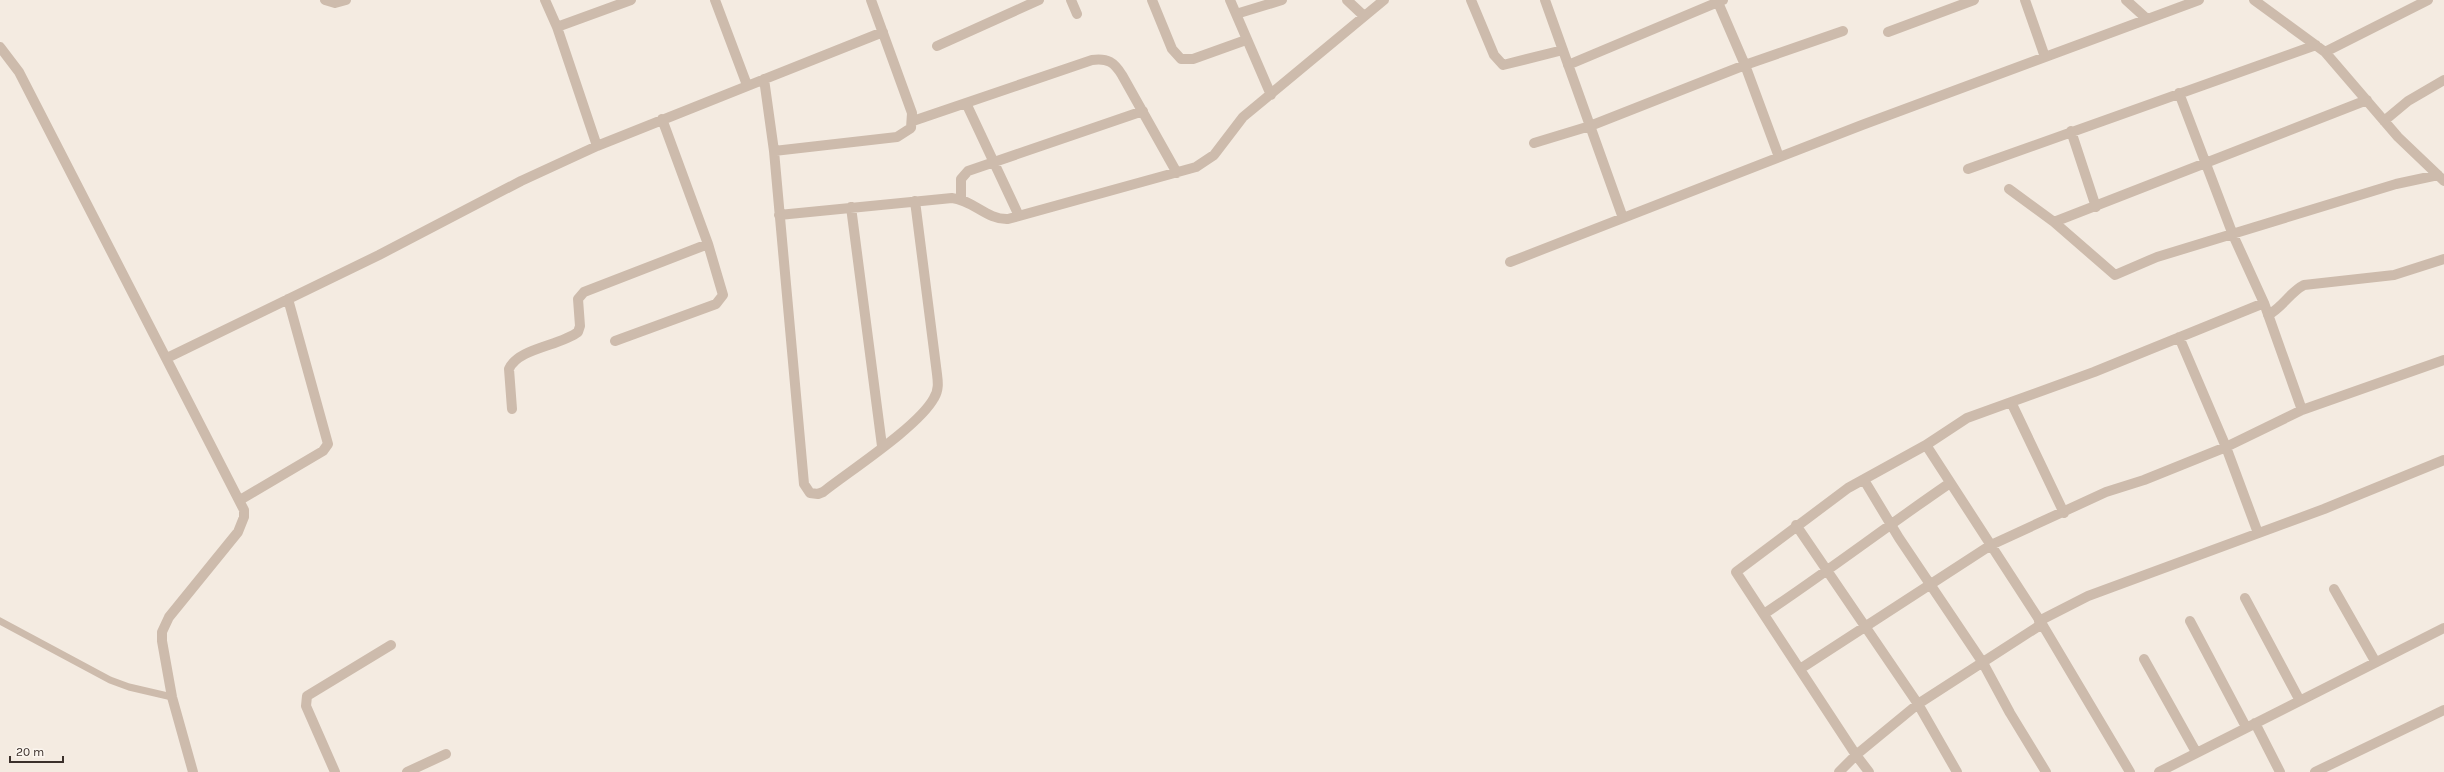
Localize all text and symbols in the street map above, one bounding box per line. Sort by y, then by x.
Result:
scale bar [10,738,63,764]
text: 20 m [16,745,44,759]

